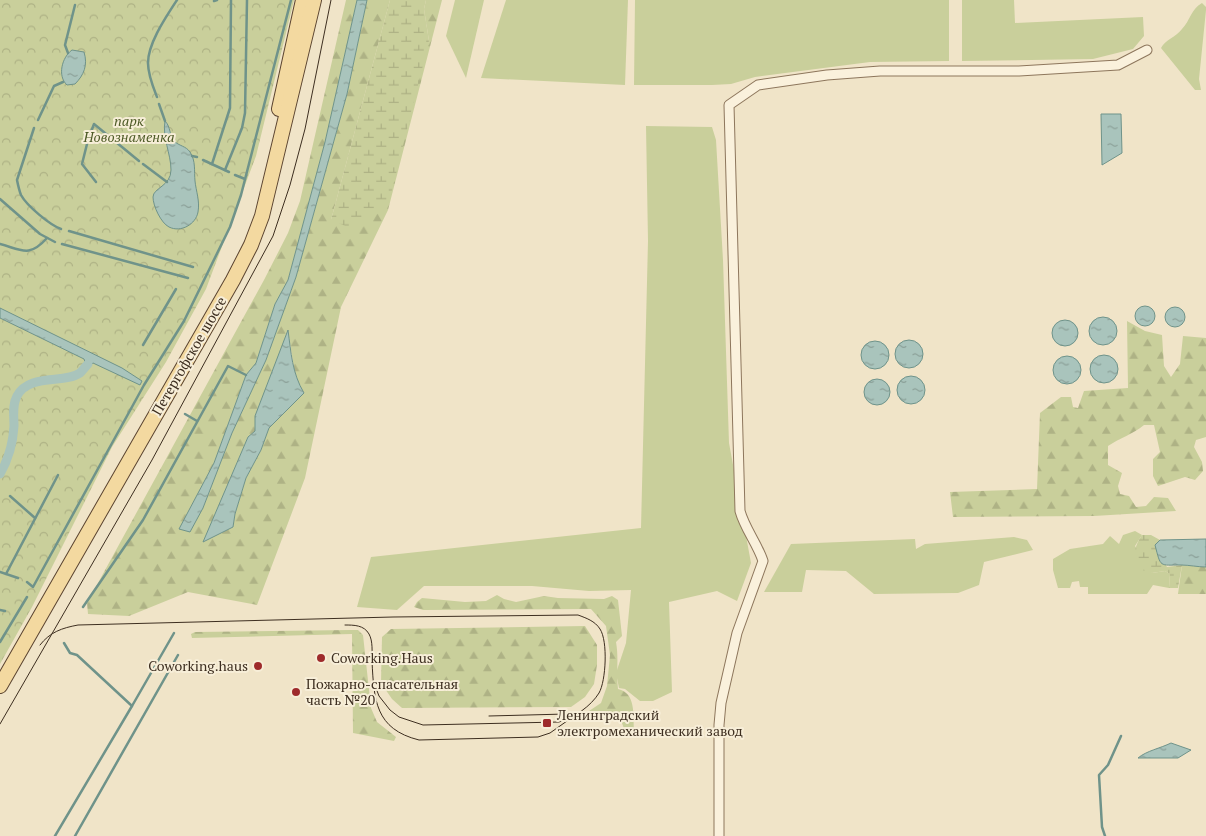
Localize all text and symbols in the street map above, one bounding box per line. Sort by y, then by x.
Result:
park label: парк Новознаменка [83,111,174,146]
street label: Петергофское шоссе [147,293,230,419]
place label: Coworking.Haus [331,648,433,667]
marker: Coworking.Haus [315,652,327,664]
place label: Coworking.haus [148,656,248,675]
marker: Coworking.haus [252,660,264,672]
place label: Пожарно-спасательная часть №20 [306,674,458,709]
marker: Пожарно-спасательная часть №20 [290,686,302,698]
place label: Ленинградский электромеханический завод [556,705,743,740]
marker: Ленинградский электромеханический завод [541,717,553,729]

